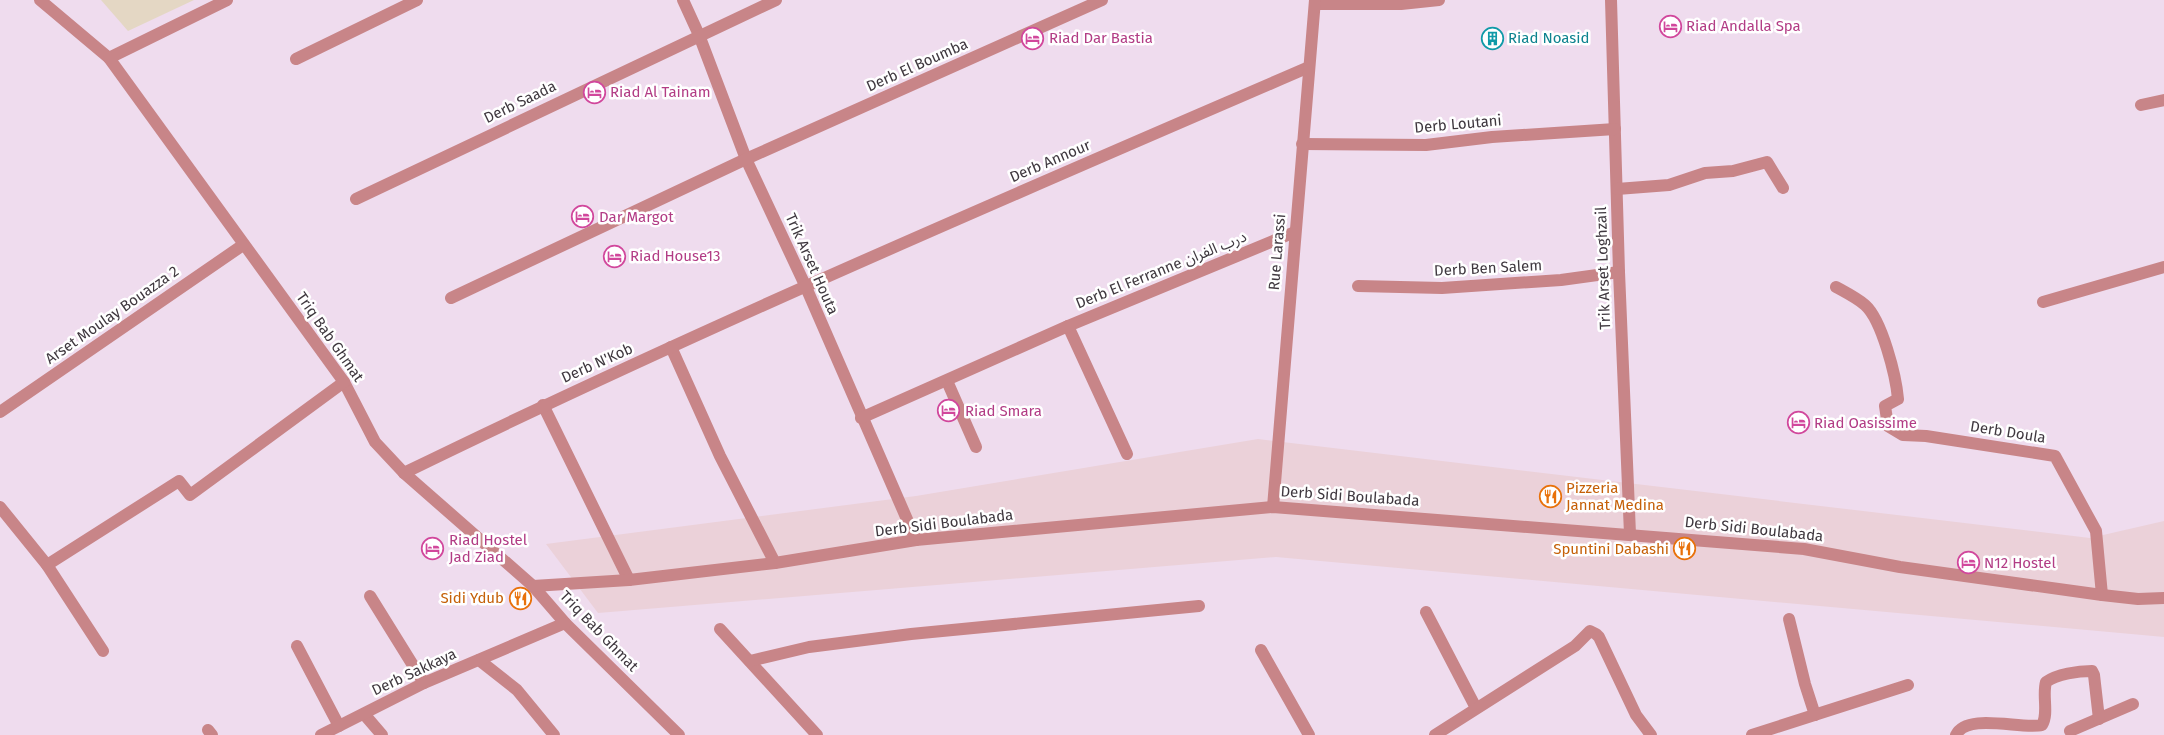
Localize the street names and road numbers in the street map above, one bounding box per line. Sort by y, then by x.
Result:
street label: Derb El Boumba [863,35,971,95]
street label: Derb Saada [481,77,559,127]
street label: Derb Loutani [1414,111,1502,137]
street label: Derb Annour [1007,136,1093,186]
street label: Trik Arset Loghzail [1592,205,1614,330]
street label: Trik Arset Houta [782,211,842,317]
street label: Rue Larassi [1265,213,1289,291]
street label: Derb El Ferranne درب الفران [1073,227,1249,313]
street label: Derb Ben Salem [1434,256,1542,280]
street label: Arset Moulay Bouazza 2 [42,262,182,368]
street label: Triq Bab Ghmat [292,289,368,386]
street label: Derb N'Kob [558,339,636,387]
street label: Derb Doula [1969,417,2047,447]
street label: Derb Sidi Boulabada [1280,482,1420,510]
street label: Derb Sidi Boulabada [874,506,1014,540]
street label: Derb Sidi Boulabada [1684,513,1824,545]
street label: Triq Bab Ghmat [556,587,642,675]
street label: Derb Sakkaya [369,645,459,699]

